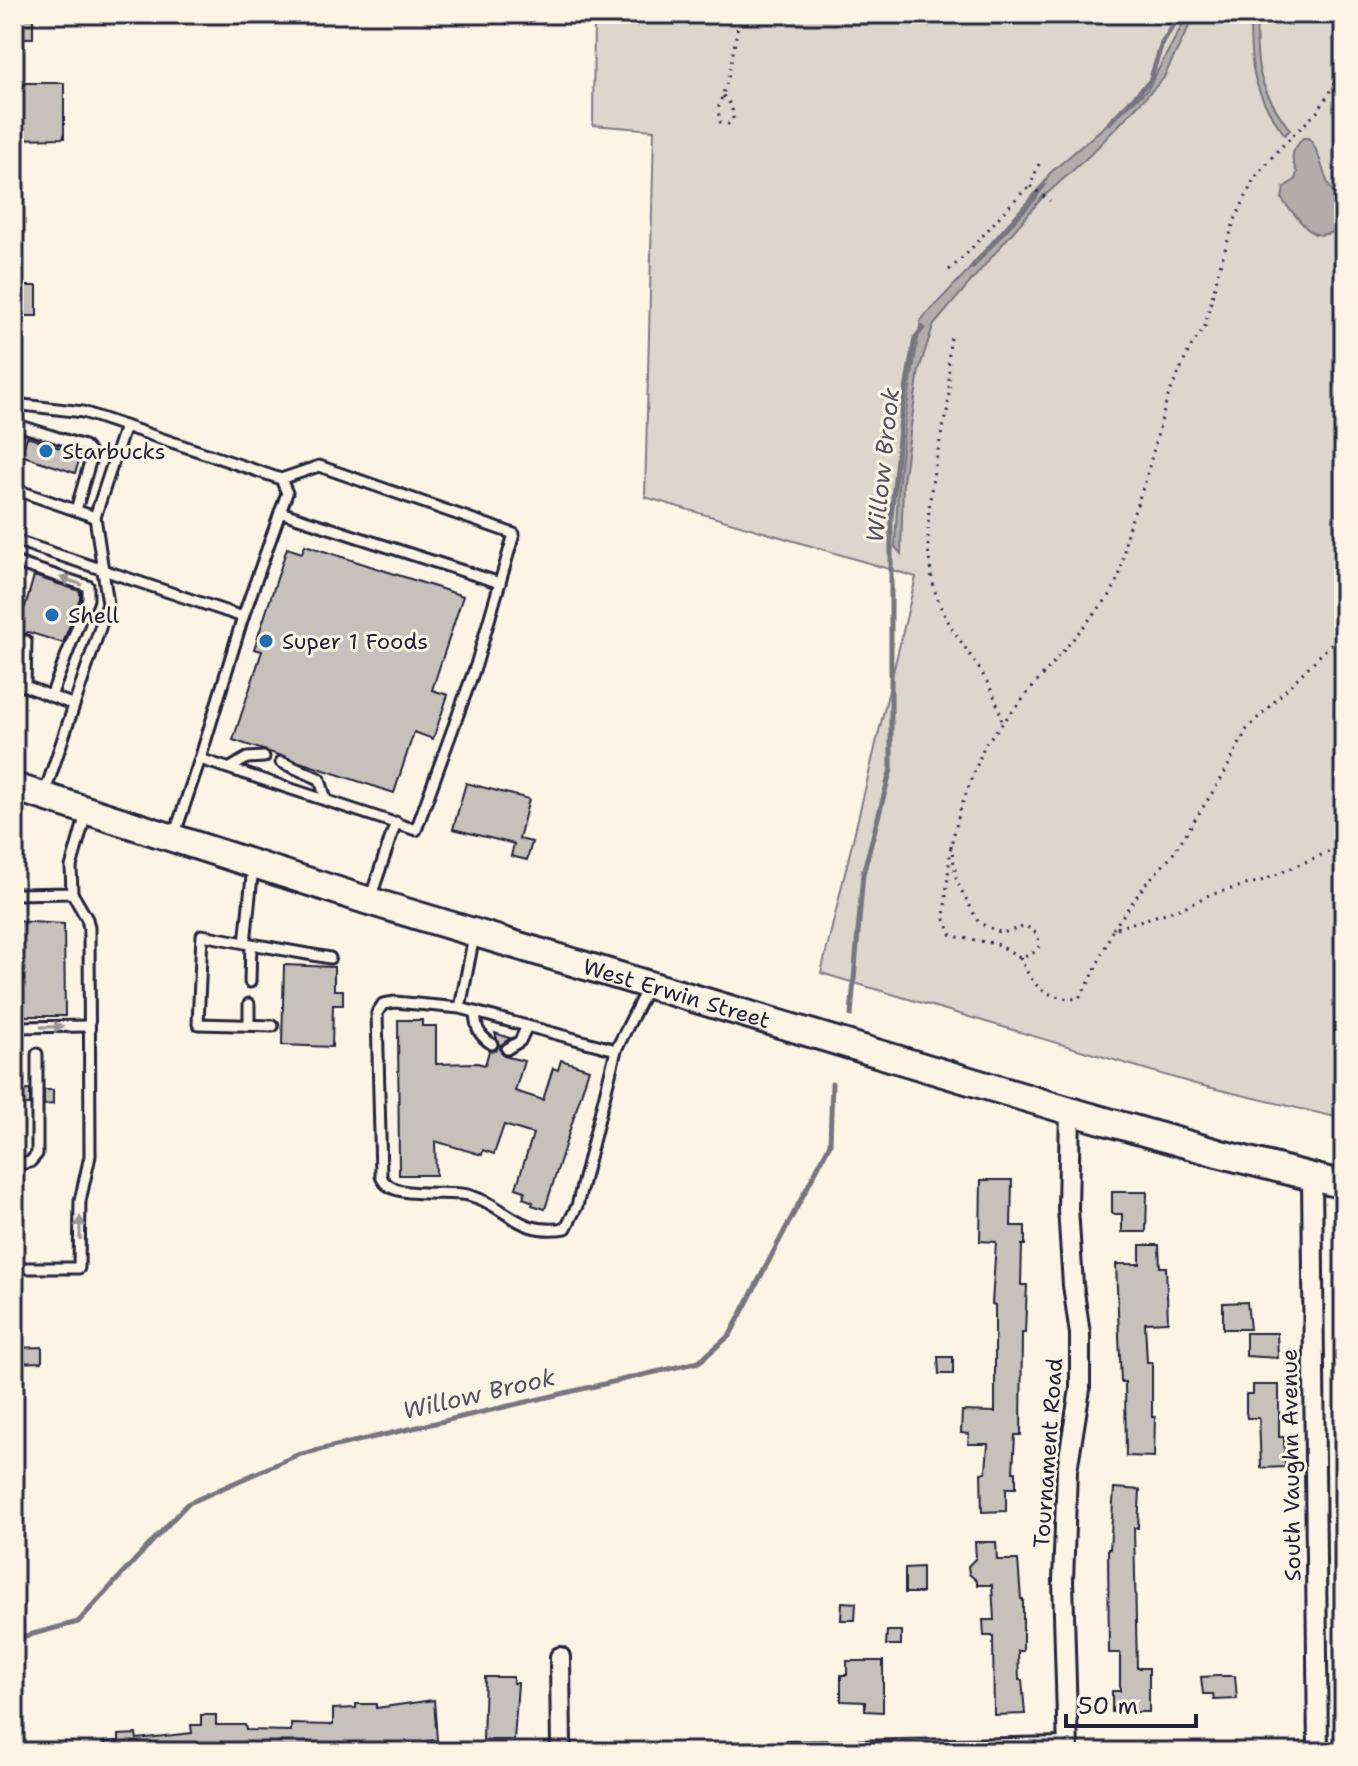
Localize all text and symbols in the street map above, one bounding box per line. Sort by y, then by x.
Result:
water label: Willow Brook [859,386,907,544]
place label: Starbucks [62,437,166,466]
marker: Starbucks [37,442,55,460]
one-way arrow [59,574,83,586]
place label: Shell [68,601,119,630]
marker: Shell [43,606,61,624]
place label: Super 1 Foods [282,627,428,656]
marker: Super 1 Foods [257,632,275,650]
street label: West Erwin Street [580,951,774,1035]
one-way arrow [40,1020,65,1033]
one-way arrow [74,1215,86,1240]
street label: South Vaughn Avenue [1274,1348,1308,1582]
street label: Tournament Road [1027,1357,1069,1549]
water label: Willow Brook [400,1361,559,1427]
scale bar [1066,1678,1196,1728]
text: 50 m [1078,1690,1138,1722]

